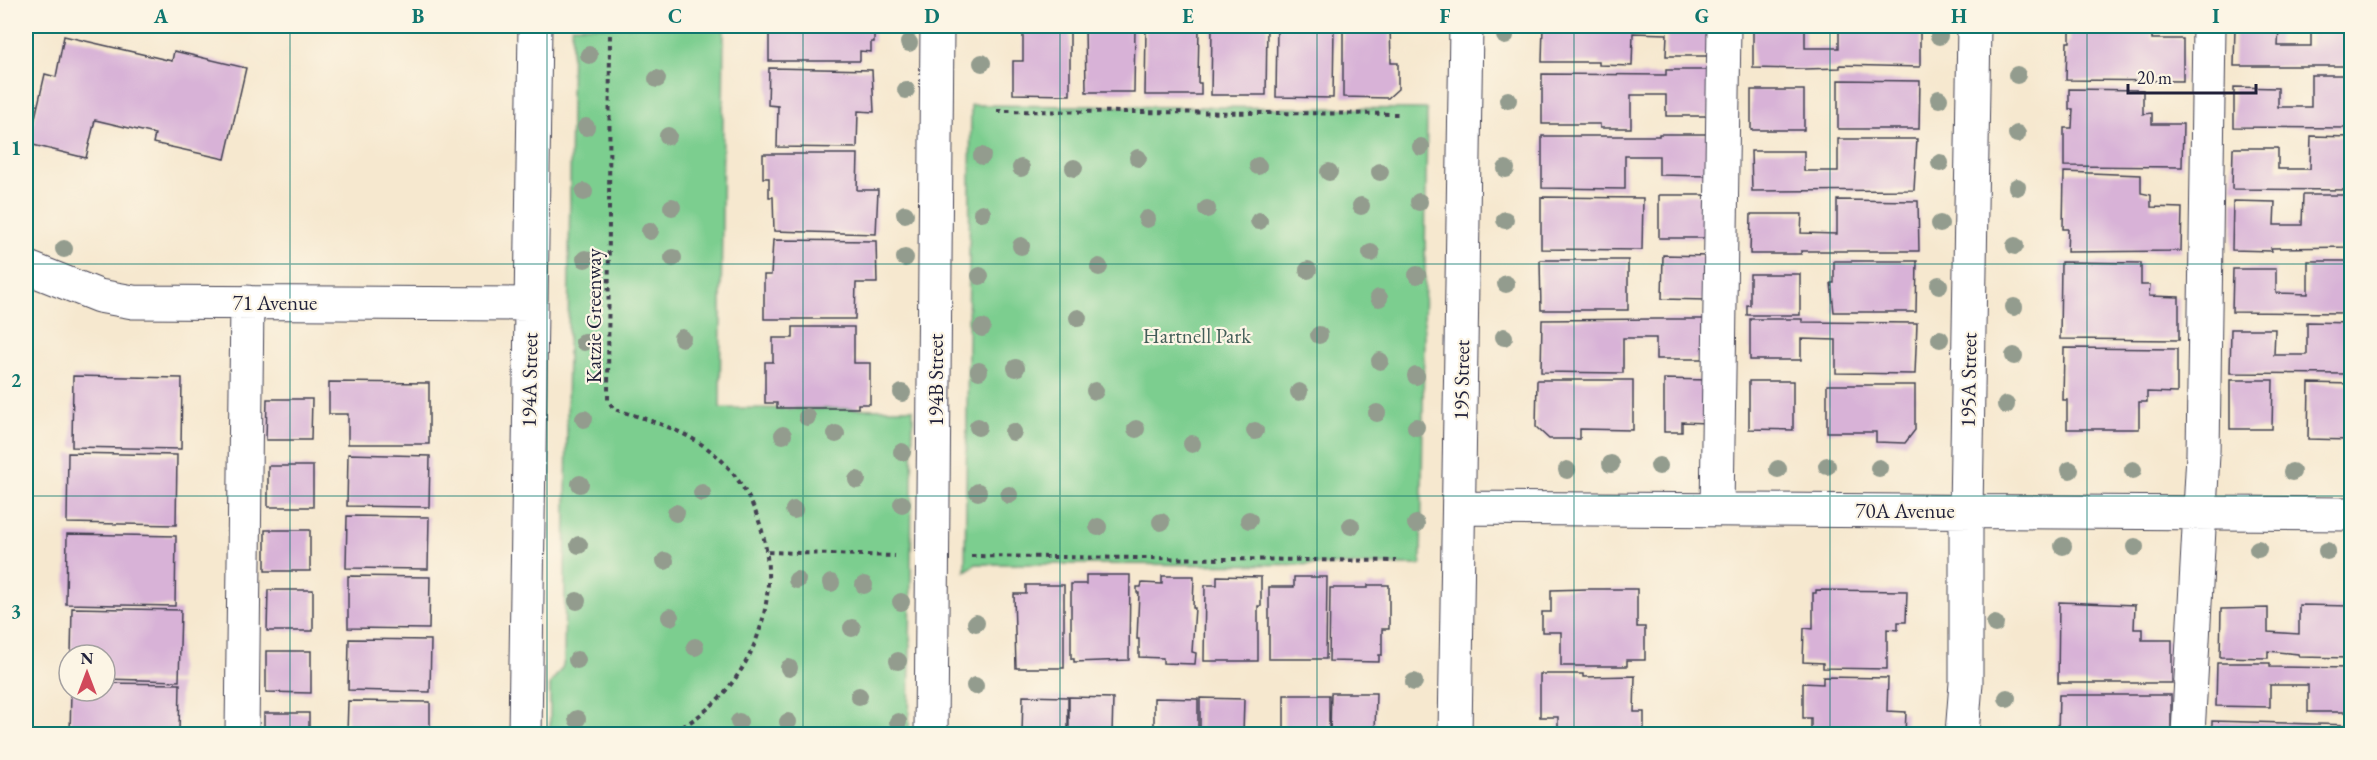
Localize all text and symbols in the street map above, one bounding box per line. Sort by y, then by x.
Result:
text: A [153,3,169,29]
text: B [412,3,424,29]
text: C [668,3,682,29]
text: D [924,3,940,29]
text: E [1182,3,1194,29]
text: F [1440,3,1451,29]
text: G [1695,3,1709,29]
text: H [1951,3,1967,29]
text: I [2212,3,2220,29]
scale bar [2128,57,2256,95]
text: 20 m [2137,66,2172,89]
text: 1 [11,135,21,161]
street label: Katzie Greenway [580,248,607,384]
street label: 71 Avenue [233,289,317,316]
park label: Hartnell Park [1143,322,1252,349]
street label: 194A Street [515,332,543,428]
street label: 195A Street [1954,332,1982,428]
street label: 194B Street [922,333,949,426]
street label: 195 Street [1447,339,1475,421]
text: 2 [11,367,22,393]
street label: 70A Avenue [1855,497,1955,524]
text: 3 [11,598,21,624]
north arrow [57,643,117,703]
text: N [81,648,94,669]

